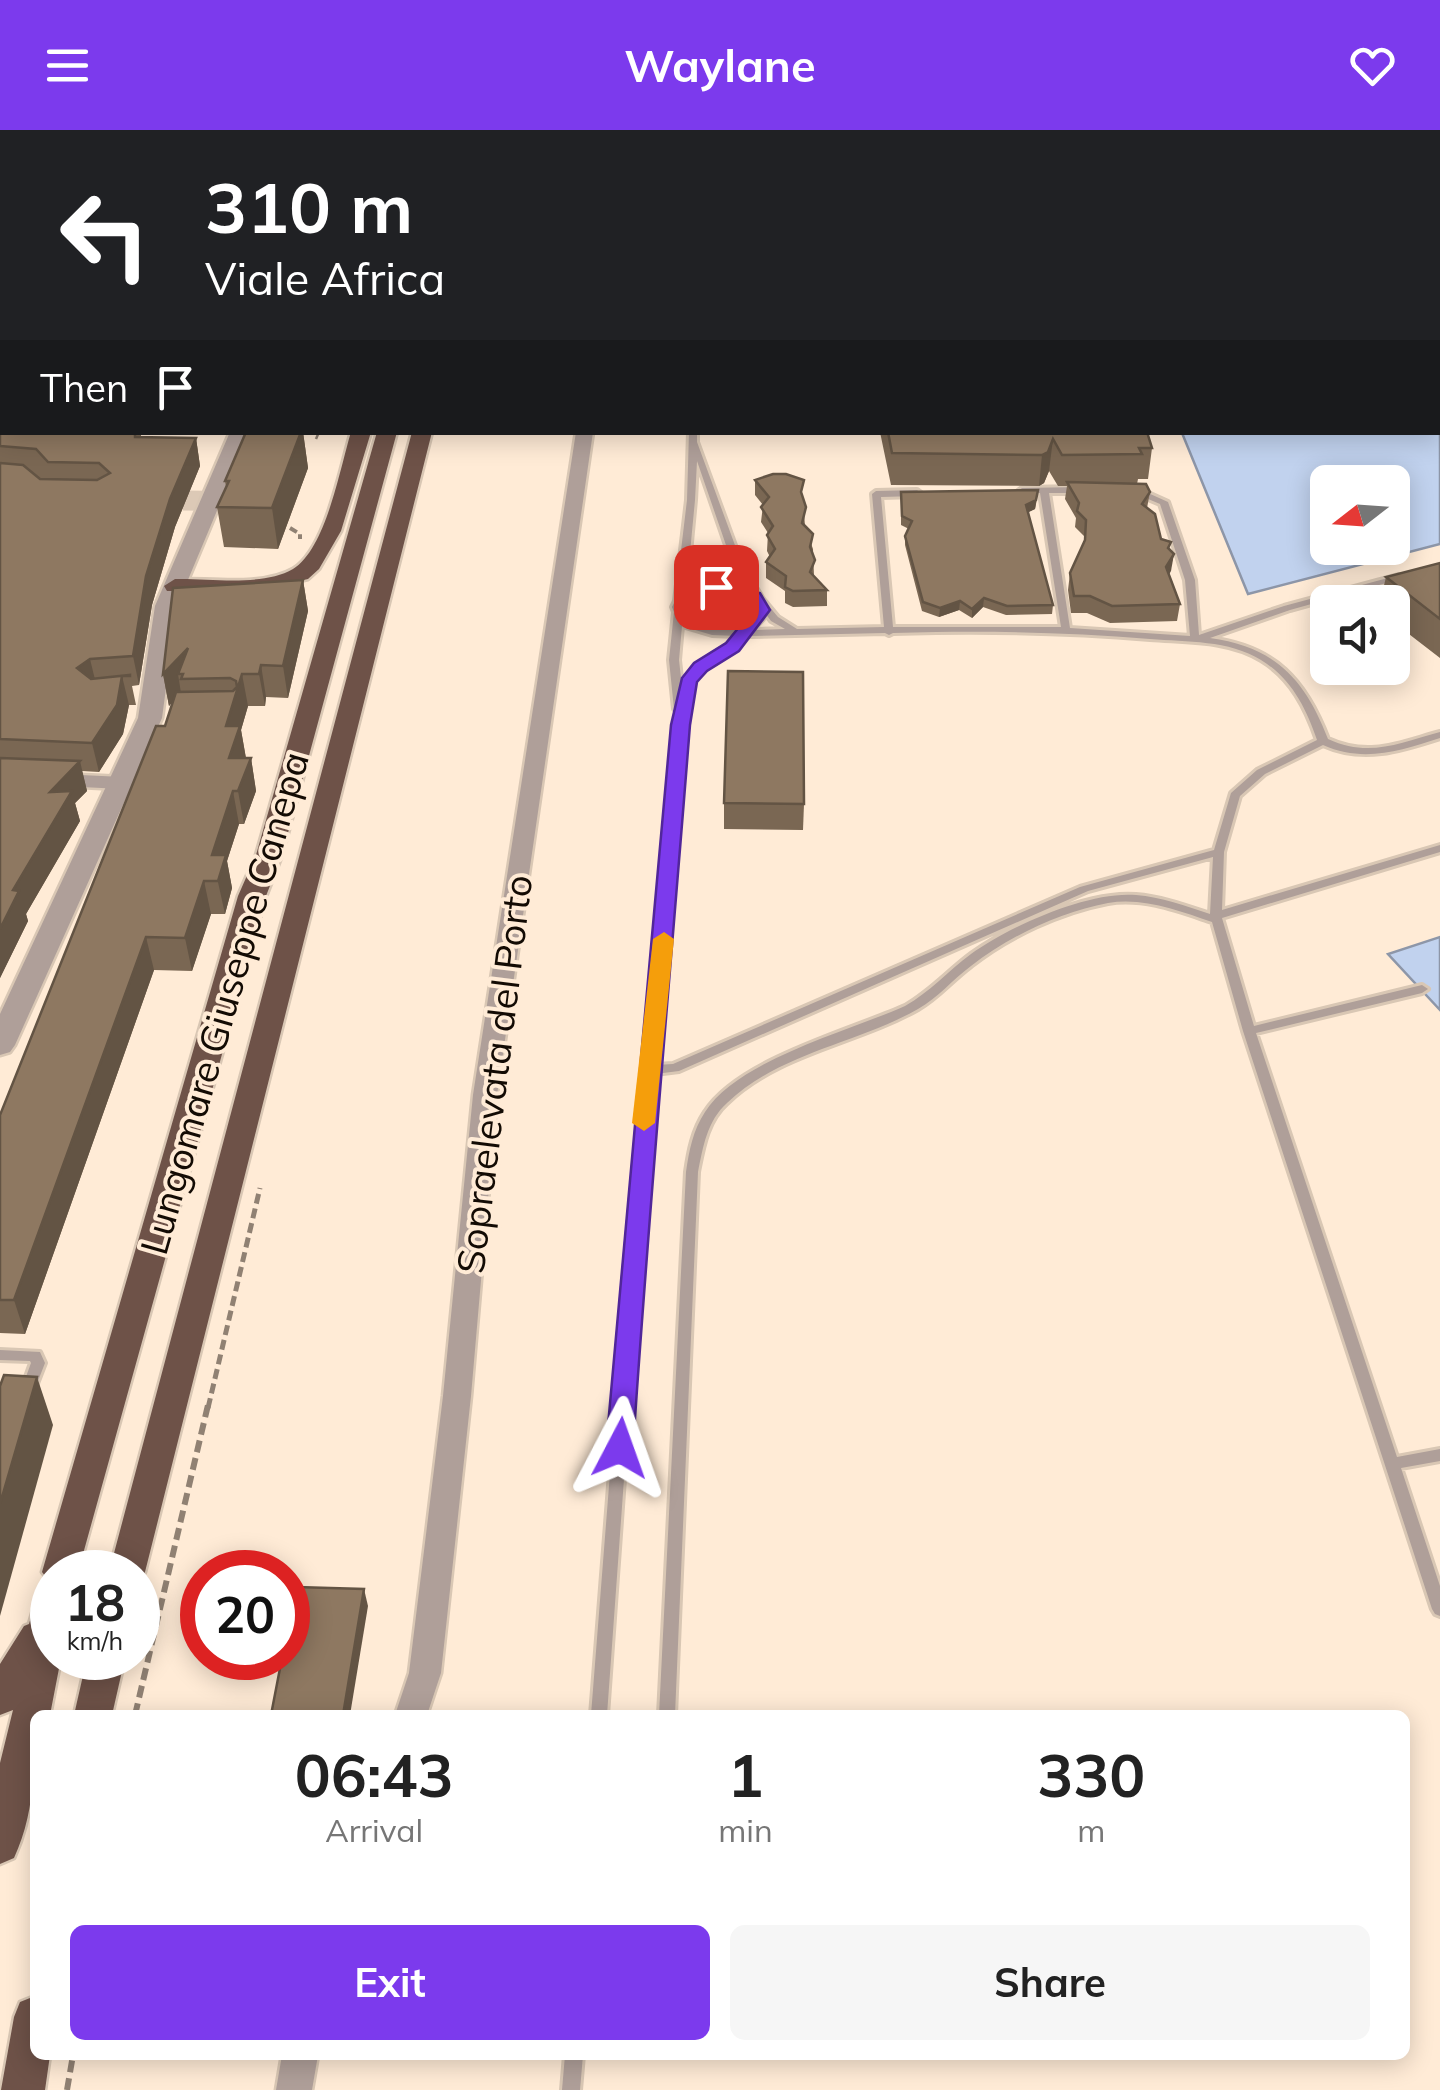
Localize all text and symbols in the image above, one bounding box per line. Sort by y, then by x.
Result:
text: Waylane [624,37,816,93]
icon: menu [40,38,95,93]
icon: heart [1345,38,1400,93]
text: 310 m [205,163,413,251]
icon: left [40,170,170,300]
text: Viale Africa [205,250,445,306]
icon: arrive [148,360,203,415]
text: Then [40,364,128,412]
north arrow [1310,465,1410,565]
map controls [1310,465,1410,685]
pin [674,545,759,630]
icon: arrive [689,560,744,615]
button: sound [1310,585,1410,685]
street label: Lungomare Giuseppe Canepa [129,746,319,1260]
street label: Sopraelevata del Porto [446,872,542,1276]
position arrow [568,1396,672,1500]
speed limit sign: 20 [180,1550,310,1680]
text: 18 [65,1571,125,1634]
text: km/h [67,1625,123,1656]
text: 06:43 [295,1737,454,1812]
text: 1 [727,1737,763,1812]
text: 330 [1037,1737,1145,1812]
text: Arrival [325,1810,423,1850]
text: min [718,1810,773,1850]
text: m [1077,1810,1105,1850]
button: Exit [70,1925,710,2040]
button: Share [730,1925,1370,2040]

